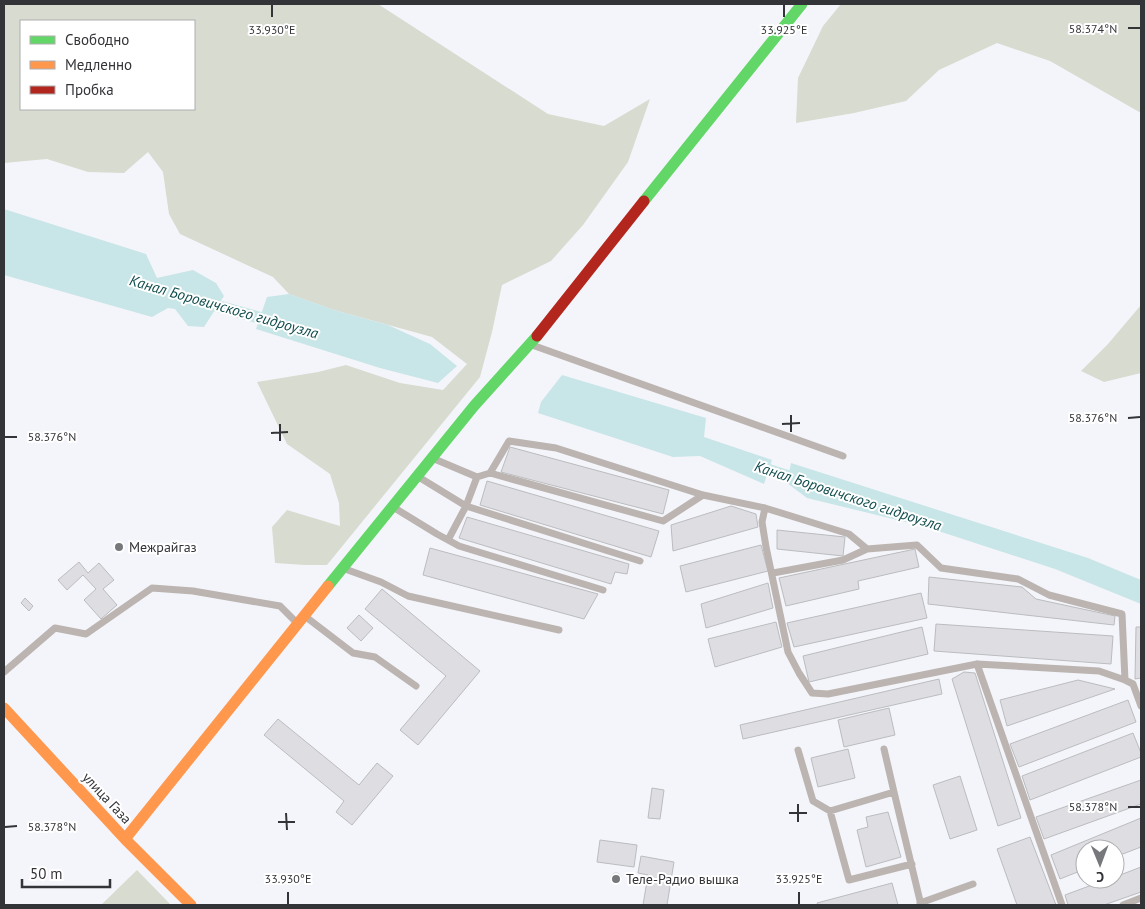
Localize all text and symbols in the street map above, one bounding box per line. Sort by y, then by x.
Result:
legend [20,20,195,110]
text: 58.374°N [1069,21,1117,36]
text: 33.930°E [249,22,295,37]
text: 33.925°E [761,22,807,37]
text: Свободно [65,30,129,49]
text: Медленно [65,55,132,74]
text: Пробка [65,80,114,99]
water label: Канал Боровичского гидроузла [128,270,321,343]
text: 58.376°N [1069,410,1117,425]
text: 58.376°N [28,429,76,444]
water label: Канал Боровичского гидроузла [752,456,945,535]
place label: Межрайгаз [129,538,197,556]
marker: Межрайгаз [113,541,125,553]
street label: улица Газа [79,768,135,828]
text: 58.378°N [1069,799,1117,814]
text: 58.378°N [28,819,76,834]
north arrow [1075,839,1125,889]
scale bar [22,856,110,888]
text: 50 m [30,864,63,883]
text: С [1096,868,1104,886]
place label: Теле-Радио вышка [626,870,739,888]
text: 33.930°E [265,871,311,886]
text: 33.925°E [776,871,822,886]
marker: Теле-Радио вышка [610,873,622,885]

